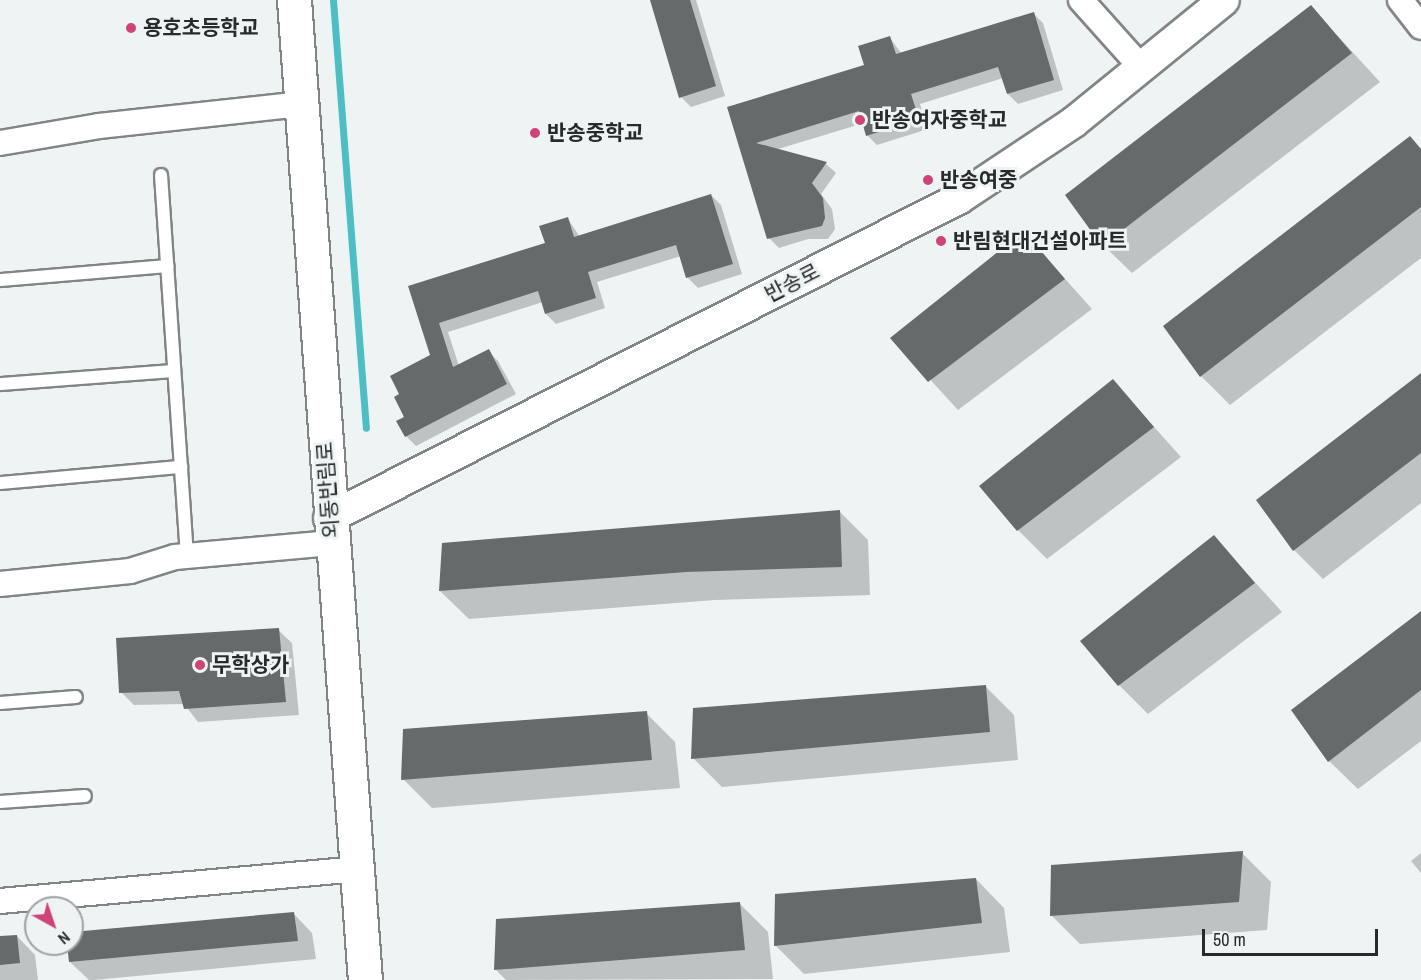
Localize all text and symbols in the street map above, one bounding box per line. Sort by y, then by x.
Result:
place label: 용호초등학교 [143,15,259,41]
marker: 용호초등학교 [124,21,138,35]
place label: 반송여자중학교 [872,107,1007,133]
marker: 반송여자중학교 [853,113,867,127]
place label: 반송중학교 [547,120,644,146]
marker: 반송중학교 [528,126,542,140]
place label: 반송여중 [940,167,1017,193]
marker: 반송여중 [921,173,935,187]
place label: 반림현대건설아파트 [953,228,1127,254]
marker: 반림현대건설아파트 [934,234,948,248]
street label: 반송로 [760,259,824,307]
street label: 외동반림로 [312,441,344,539]
place label: 무학상가 [212,652,289,678]
marker: 무학상가 [193,658,207,672]
north arrow [24,896,84,956]
scale bar [1205,917,1380,955]
text: N [54,927,75,950]
text: 50 m [1213,927,1246,952]

